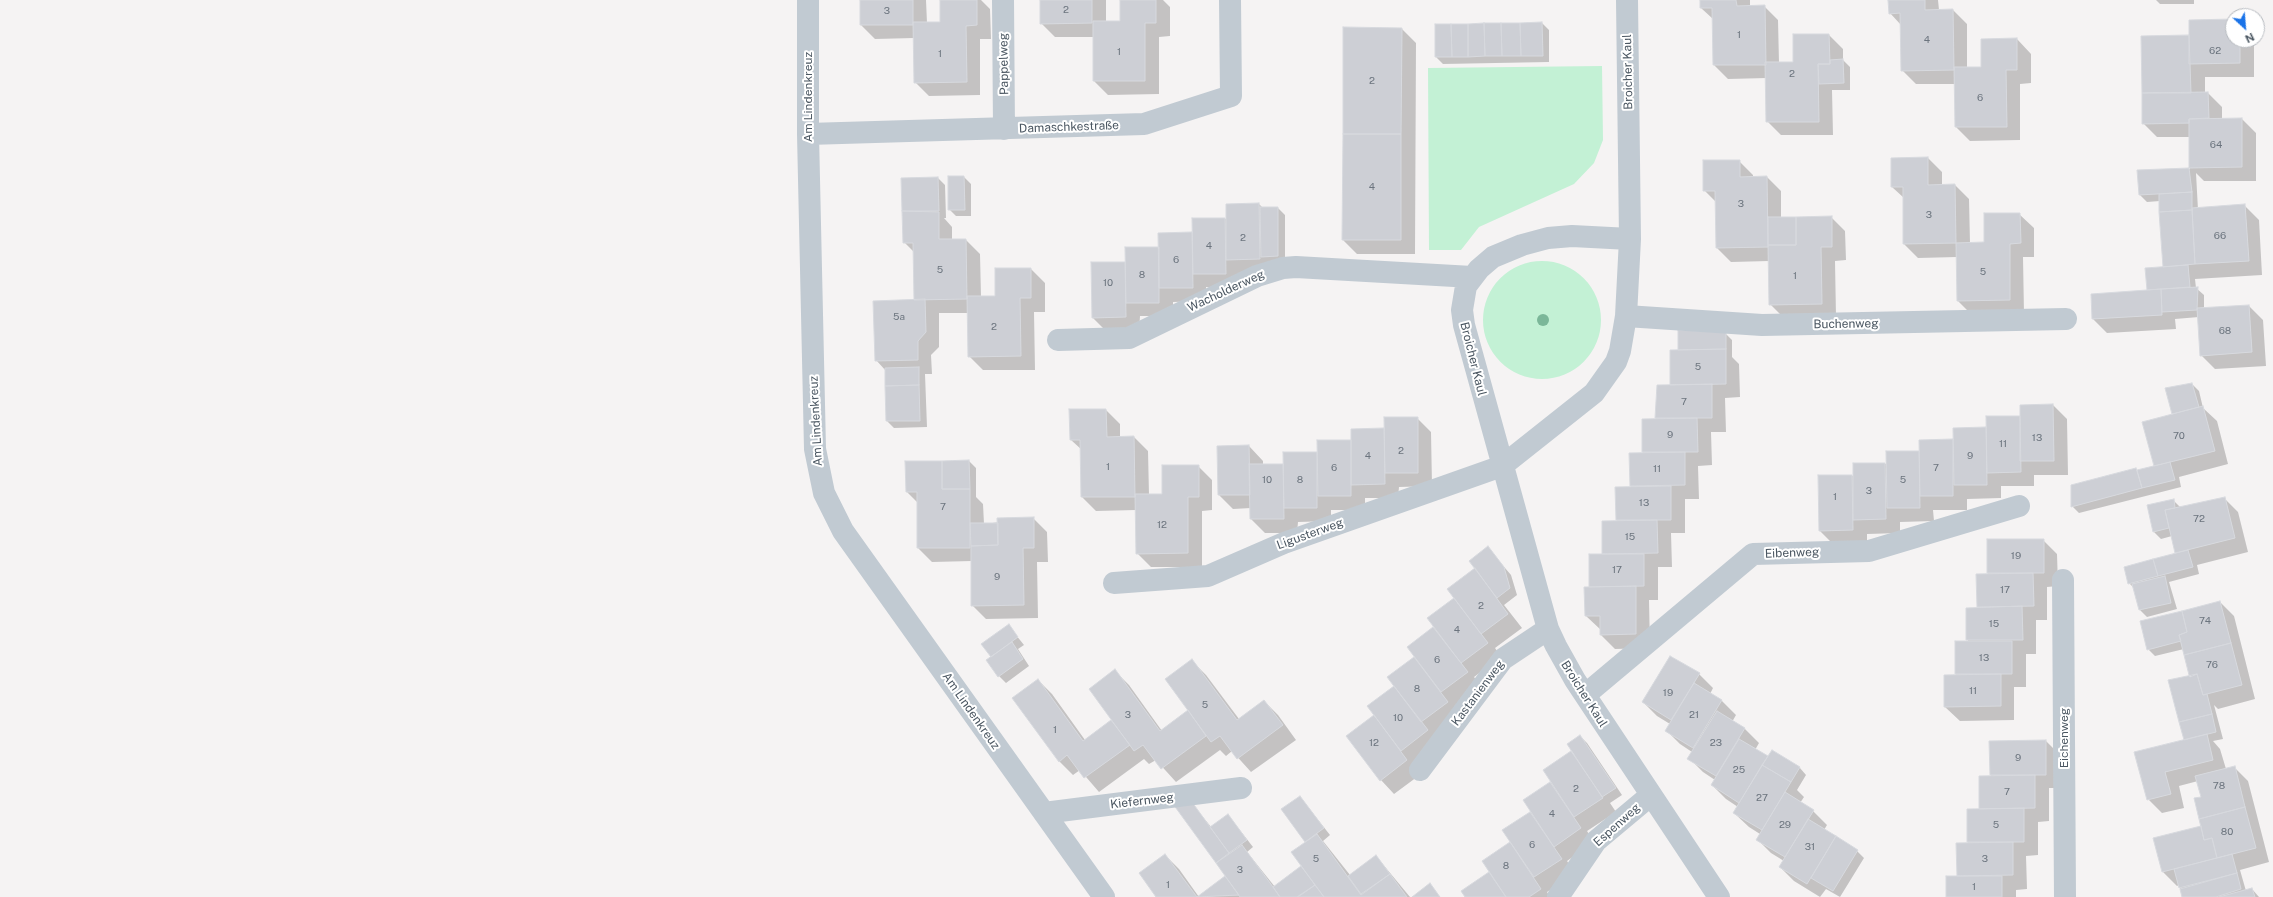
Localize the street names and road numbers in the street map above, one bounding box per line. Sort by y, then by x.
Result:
street label: Pappelweg [996,33,1012,95]
street label: Broicher Kaul [1620,34,1636,110]
street label: Am Lindenkreuz [801,52,815,142]
street label: Damaschkestraße [1019,118,1119,136]
street label: Wacholderweg [1185,267,1267,315]
street label: Buchenweg [1813,316,1879,332]
street label: Broicher Kaul [1457,321,1489,397]
street label: Am Lindenkreuz [806,375,826,467]
street label: Ligusterweg [1275,515,1345,553]
street label: Eibenweg [1765,545,1819,561]
street label: Kastanienweg [1449,657,1507,729]
street label: Broicher Kaul [1558,658,1610,730]
street label: Am Lindenkreuz [939,670,1003,752]
street label: Eichenweg [2057,708,2071,768]
street label: Kiefernweg [1109,790,1175,812]
street label: Espenweg [1591,800,1643,850]

